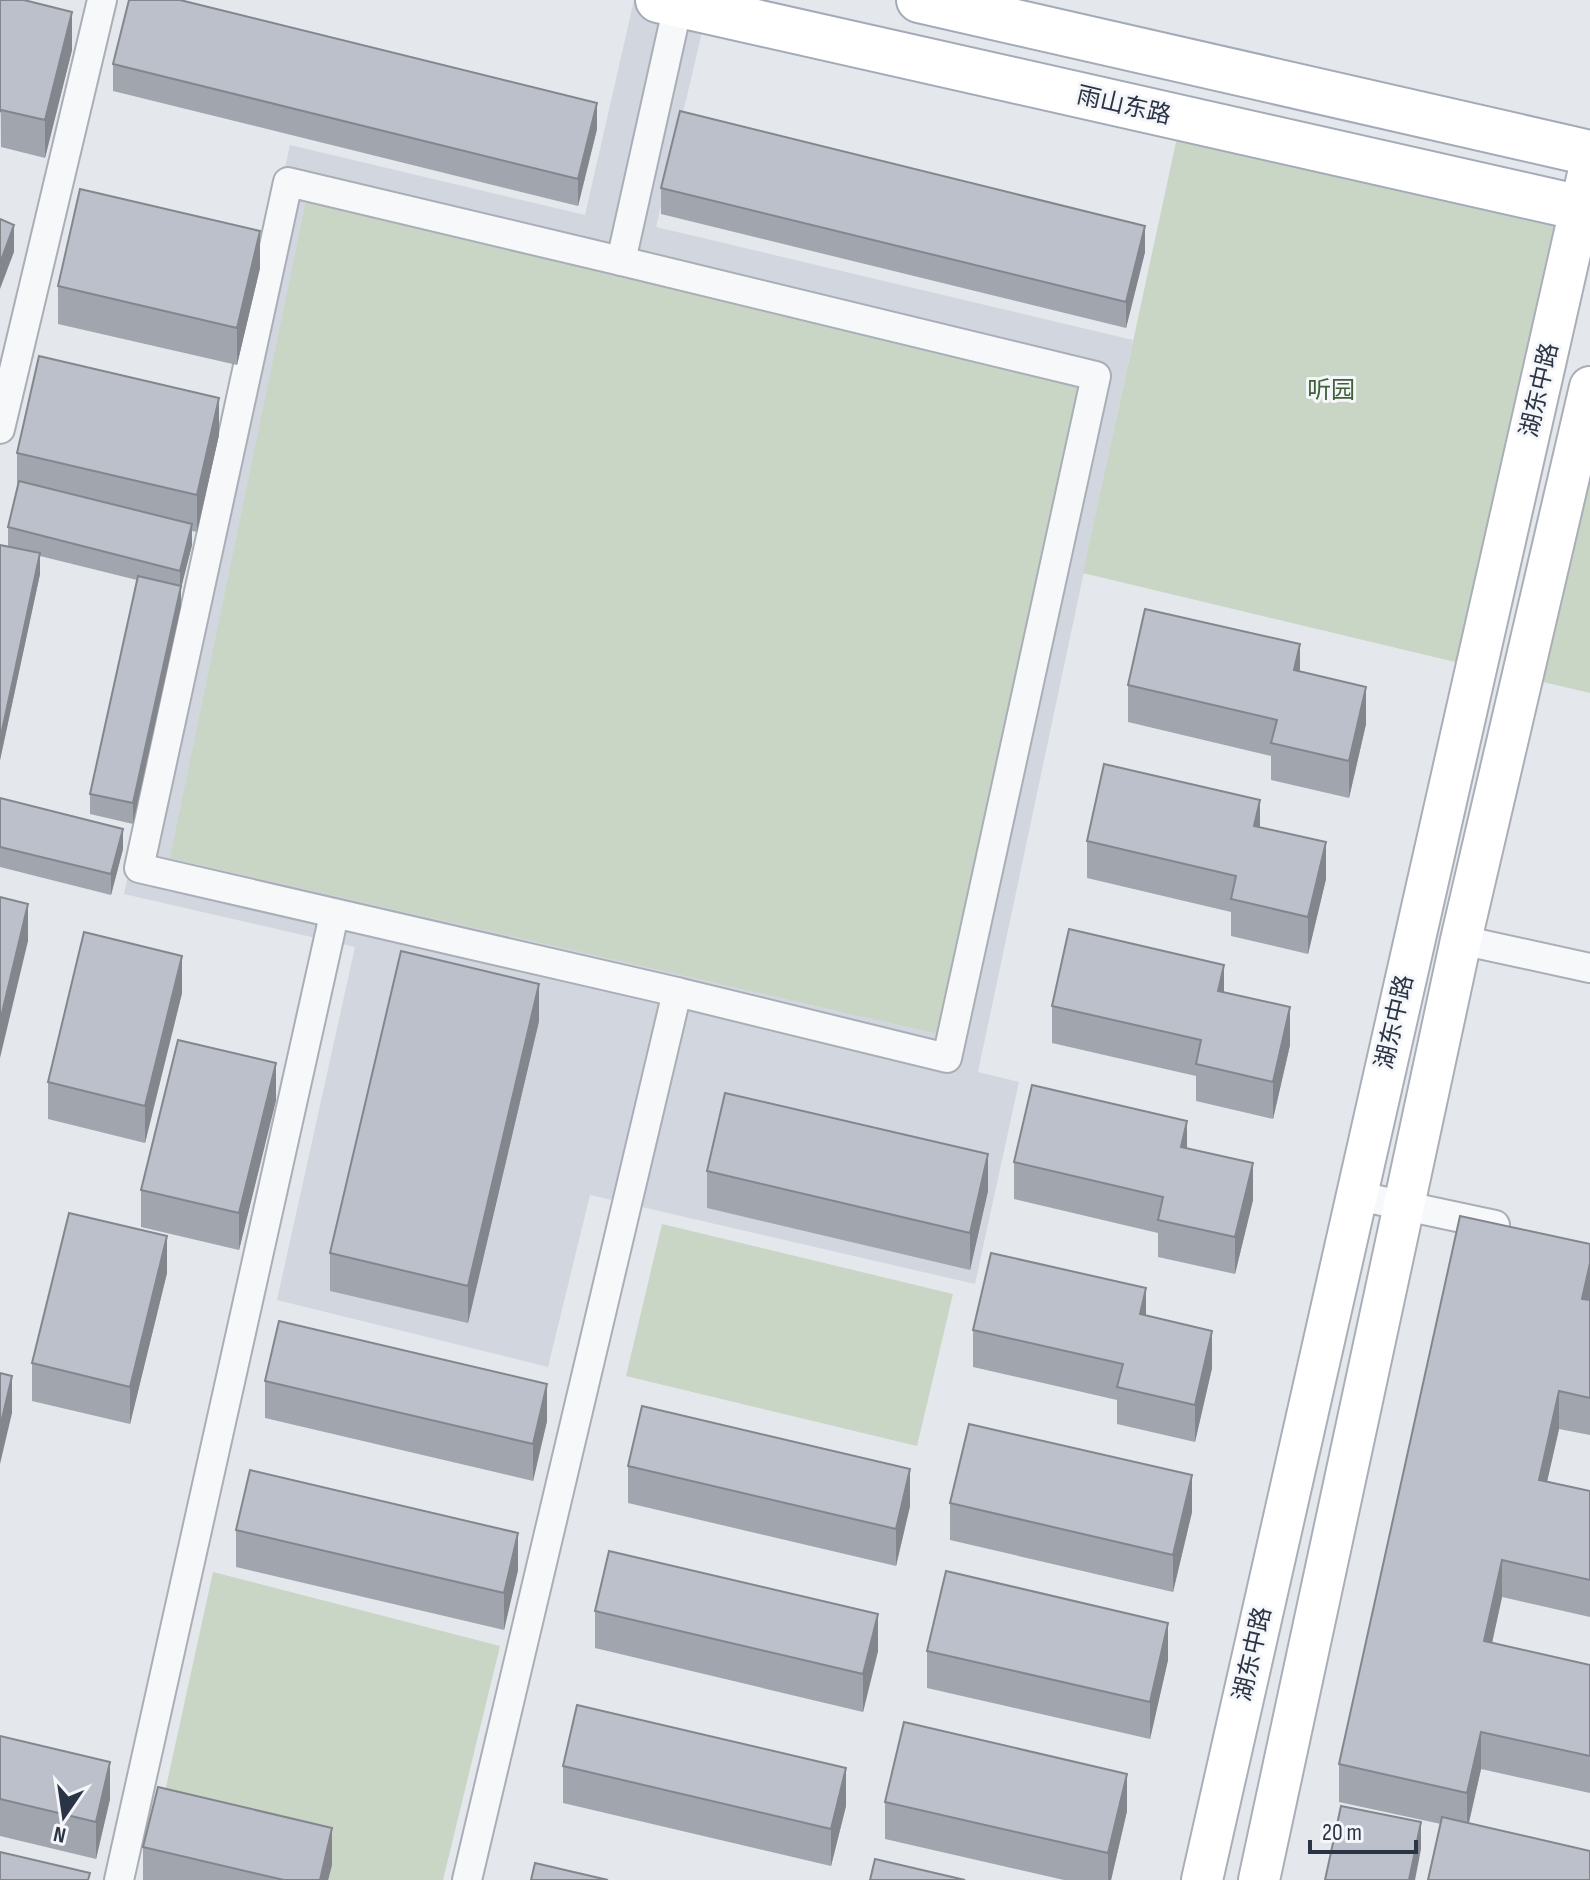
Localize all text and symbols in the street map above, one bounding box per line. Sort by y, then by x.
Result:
street label: 雨山东路 [1074,81,1174,130]
street label: 湖东中路 [1515,340,1564,440]
park label: 听园 [1307,376,1355,405]
street label: 湖东中路 [1370,972,1419,1072]
street label: 湖东中路 [1228,1604,1277,1704]
north arrow [24,1776,104,1856]
scale bar [1310,1804,1416,1854]
text: 20 m [1322,1818,1362,1847]
text: N [51,1820,69,1849]

